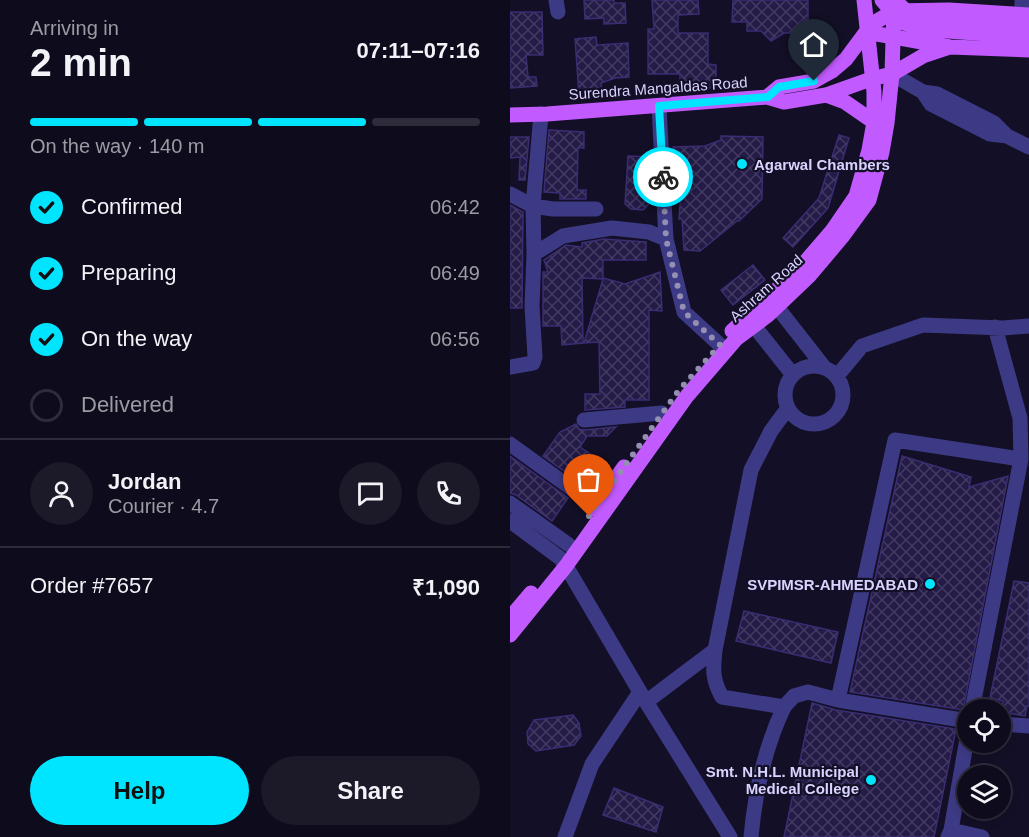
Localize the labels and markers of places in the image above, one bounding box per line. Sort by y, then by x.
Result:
pin [788,19,839,81]
place label: Agarwal Chambers [754,156,890,173]
marker: Agarwal Chambers [735,157,749,171]
pin [563,454,614,516]
place label: SVPIMSR-AHMEDABAD [747,576,918,593]
marker: SVPIMSR-AHMEDABAD [923,577,937,591]
place label: Smt. N.H.L. Municipal Medical College [706,763,859,797]
marker: Smt. N.H.L. Municipal Medical College [864,773,878,787]

